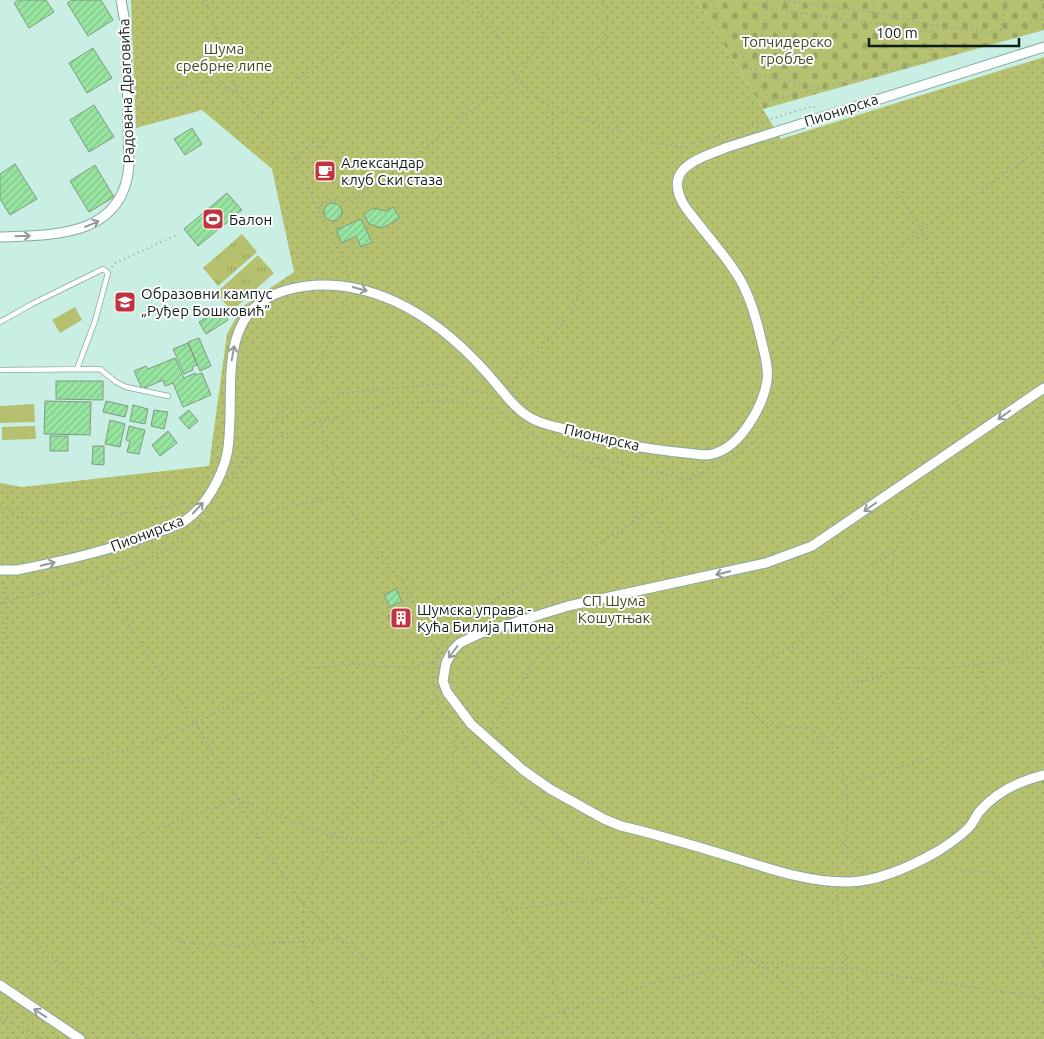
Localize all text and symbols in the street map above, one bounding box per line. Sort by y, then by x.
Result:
scale bar [869,15,1019,47]
street label: Радована Драговића [115,18,137,164]
text: 100 m [876,24,918,41]
park label: Топчидерско гробље [742,33,832,67]
park label: Шума сребрне липе [176,40,272,74]
street label: Пионирска [802,90,880,130]
place label: Александар клуб Ски стаза [341,154,443,188]
cafe icon: Александар клуб Ски стаза [313,159,337,183]
sports icon: Балон [201,207,225,231]
place label: Балон [229,211,272,228]
one-way arrow [84,218,99,228]
one-way arrow [14,231,30,241]
place label: Образовни кампус „Руђер Бошковић” [141,285,272,319]
one-way arrow [352,285,368,295]
school or university icon: Образовни кампус „Руђер Бошковић” [113,290,137,314]
one-way arrow [229,346,239,362]
one-way arrow [997,410,1011,420]
street label: Пионирска [563,420,641,454]
one-way arrow [192,501,204,514]
one-way arrow [863,502,877,512]
street label: Пионирска [108,511,186,555]
one-way arrow [39,558,55,568]
one-way arrow [716,569,732,578]
park label: СП Шума Кошутњак [578,592,650,626]
place label: Шумска управа - Кућа Билија Питона [417,601,554,635]
building icon: Шумска управа - Кућа Билија Питона [389,606,413,630]
one-way arrow [447,645,458,658]
one-way arrow [33,1007,47,1017]

